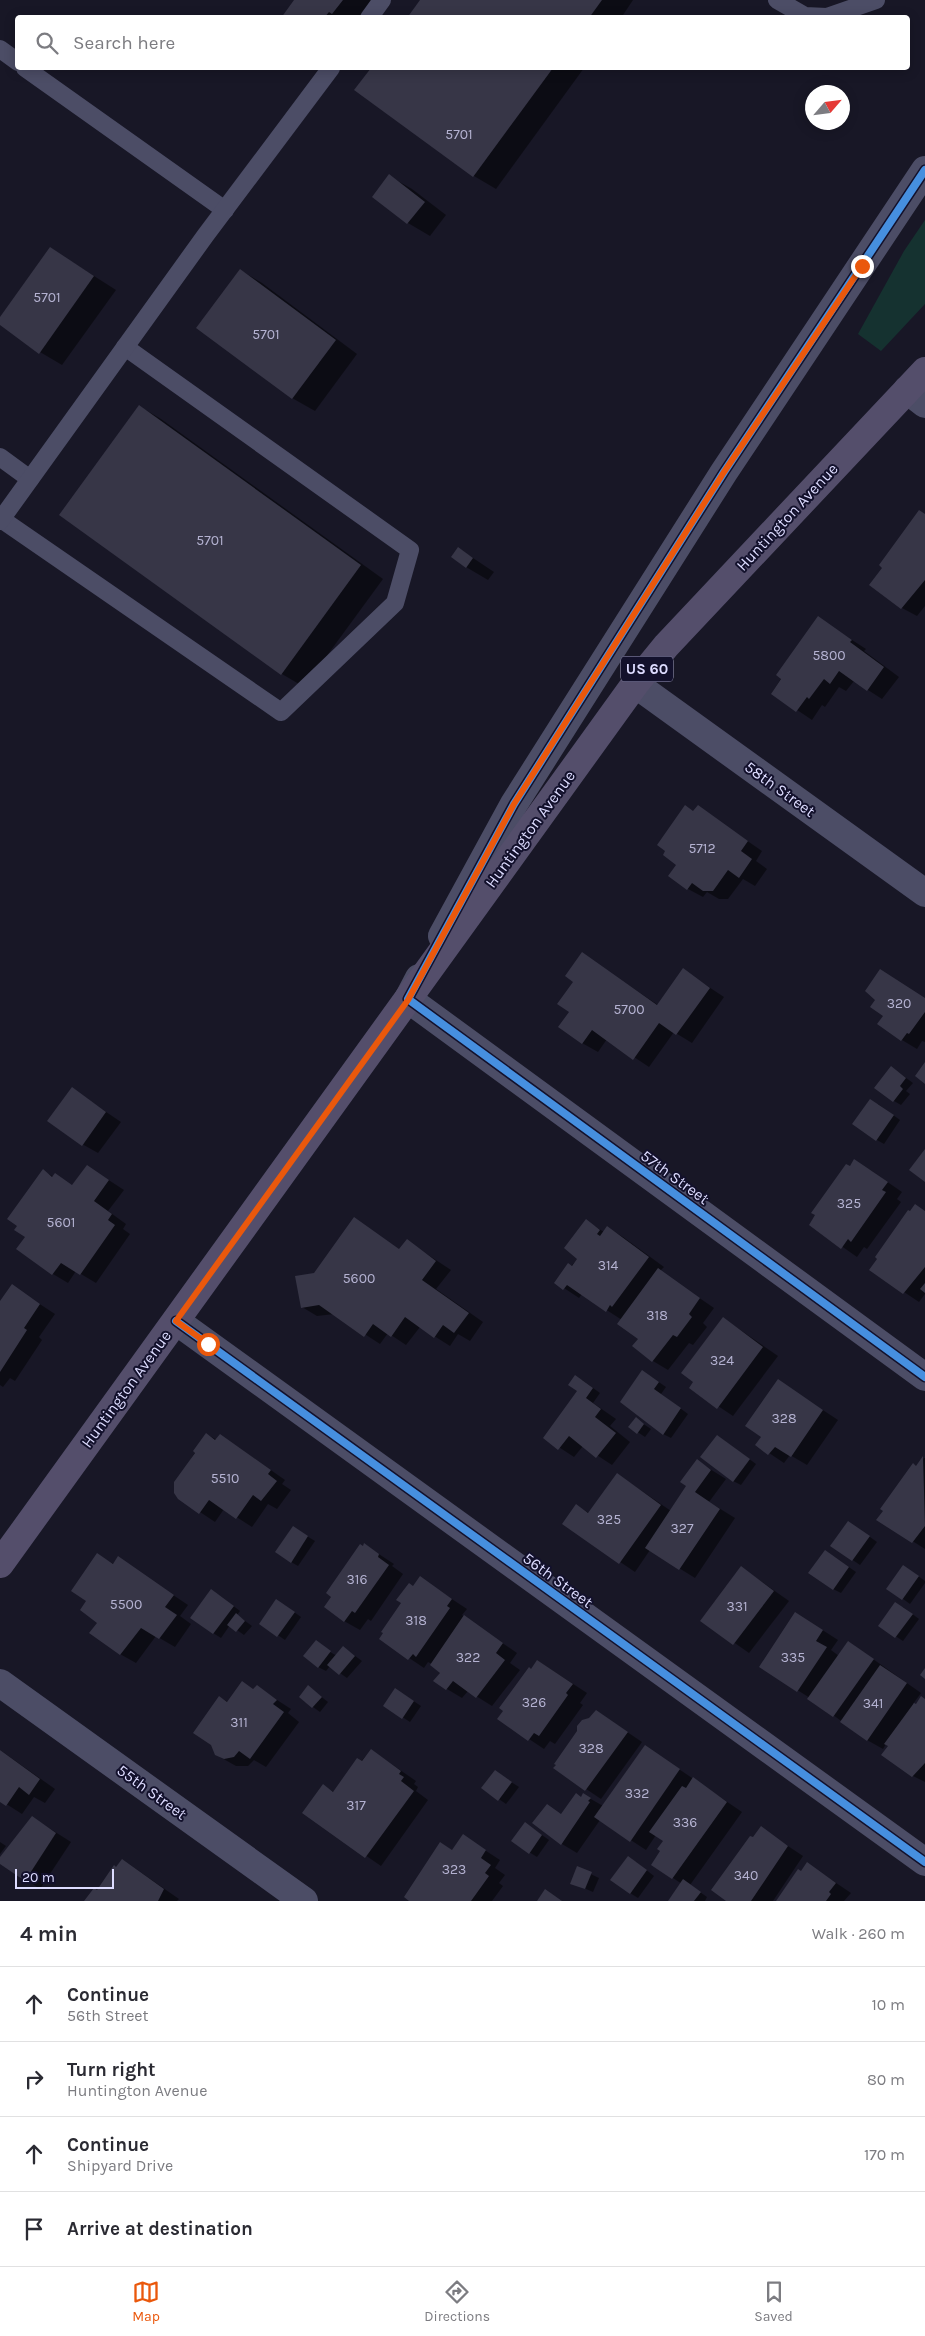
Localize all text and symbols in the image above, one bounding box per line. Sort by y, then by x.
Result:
search box [15,15,910,70]
icon: search [33,29,61,57]
text: Search here [73,32,175,54]
north arrow [805,85,850,130]
house number: 5701 [445,126,473,143]
route end [851,255,874,278]
house number: 5701 [33,289,61,306]
house number: 5701 [252,326,280,343]
street label: Huntington Avenue [732,459,842,575]
house number: 5701 [196,532,224,549]
house number: 5800 [812,647,846,664]
road number: US 60 [621,656,673,682]
street label: 58th Street [741,757,819,821]
street label: Huntington Avenue [481,767,579,891]
house number: 5712 [688,840,716,857]
house number: 320 [887,995,911,1012]
house number: 5700 [613,1001,645,1018]
street label: 57th Street [637,1146,713,1208]
house number: 325 [837,1195,861,1212]
house number: 5601 [47,1214,75,1231]
house number: 314 [598,1257,619,1274]
house number: 5600 [343,1270,375,1287]
house number: 318 [646,1307,668,1324]
street label: Huntington Avenue [77,1327,175,1451]
route start [197,1333,220,1356]
house number: 324 [710,1352,734,1369]
house number: 328 [772,1410,796,1427]
house number: 5510 [211,1470,239,1487]
house number: 325 [597,1511,621,1528]
house number: 327 [671,1520,694,1537]
street label: 56th Street [519,1548,597,1612]
house number: 316 [347,1571,367,1588]
house number: 5500 [110,1596,142,1613]
house number: 331 [726,1598,748,1615]
house number: 318 [405,1612,427,1629]
house number: 322 [456,1649,480,1666]
house number: 335 [781,1649,805,1666]
house number: 326 [522,1694,546,1711]
house number: 341 [863,1695,883,1712]
house number: 311 [230,1714,248,1731]
house number: 328 [579,1740,603,1757]
street label: 55th Street [113,1760,191,1824]
house number: 332 [625,1785,649,1802]
house number: 317 [346,1797,366,1814]
house number: 336 [673,1814,697,1831]
house number: 323 [442,1861,466,1878]
scale bar [15,1866,114,1889]
house number: 340 [734,1867,758,1884]
text: 20 m [22,1869,55,1886]
text: 4 min [20,1922,78,1946]
text: Walk · 260 m [812,1924,905,1943]
text: Continue [67,1984,149,2006]
icon: ahead [20,1990,48,2018]
text: 10 m [871,1995,905,2014]
text: 56th Street [67,2006,149,2025]
text: Turn right [67,2059,156,2081]
icon: right [20,2065,48,2093]
text: 80 m [867,2070,905,2089]
text: Huntington Avenue [67,2081,207,2100]
text: Continue [67,2134,149,2156]
icon: ahead [20,2140,48,2168]
text: 170 m [864,2145,905,2164]
text: Shipyard Drive [67,2156,173,2175]
icon: arrive [20,2215,48,2243]
text: Arrive at destination [67,2218,253,2240]
tab: Map [132,2278,160,2325]
tab: Directions [424,2278,490,2325]
tab: Saved [754,2278,793,2325]

